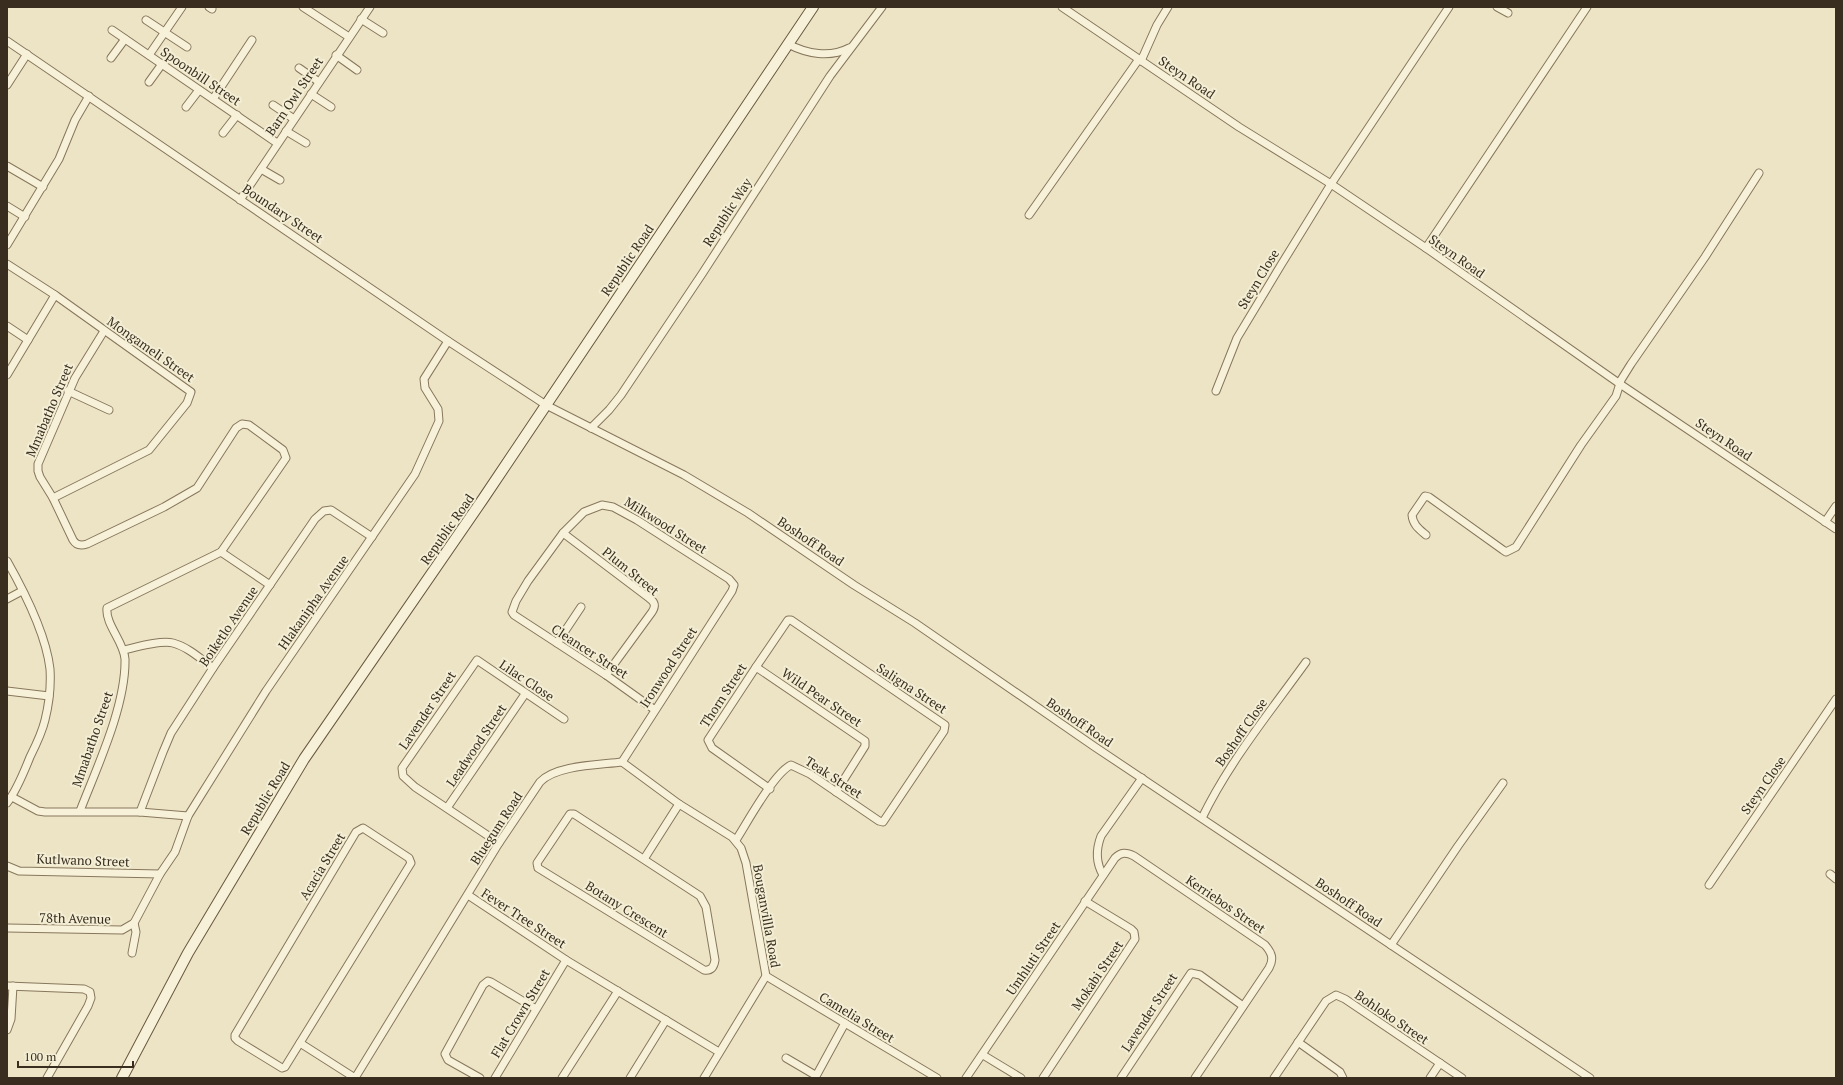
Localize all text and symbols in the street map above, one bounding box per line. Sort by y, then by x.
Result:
street label: Spoonbill Street [157,43,245,110]
street label: Steyn Road [1155,51,1219,103]
street label: Barn Owl Street [261,53,327,139]
street label: Republic Way [698,174,756,250]
street label: Boundary Street [239,179,327,247]
street label: Republic Road [596,221,658,299]
street label: Steyn Road [1425,230,1489,282]
street label: Steyn Close [1233,246,1283,312]
street label: Mongameli Street [104,312,198,386]
street label: Mmabatho Street [21,360,77,460]
street label: Steyn Road [1692,413,1756,465]
street label: Republic Road [416,490,478,568]
street label: Milkwood Street [621,492,711,558]
street label: Boshoff Road [774,512,848,570]
street label: Plum Street [599,543,663,600]
street label: Hlakanipha Avenue [274,551,352,653]
street label: Boiketlo Avenue [194,582,262,670]
street label: Cleancer Street [548,619,632,683]
street label: Ironwood Street [635,623,701,711]
street label: Lilac Close [496,655,558,705]
street label: Thorn Street [695,659,751,731]
street label: Saligna Street [873,659,951,718]
street label: Wild Pear Street [778,663,866,731]
street label: Lavender Street [394,667,460,753]
street label: Mmabatho Street [67,689,117,789]
street label: Boshoff Road [1043,693,1117,751]
street label: Boshoff Close [1211,694,1271,770]
street label: Leadwood Street [442,700,510,790]
street label: Teak Street [802,752,866,802]
street label: Steyn Close [1736,752,1790,818]
street label: Republic Road [236,758,294,838]
street label: Bluegum Road [466,788,526,868]
street label: Acacia Street [295,829,349,903]
street label: Kutlwano Street [36,849,130,871]
street label: Bouganvillla Road [749,863,785,969]
street label: Kerriebos Street [1183,871,1270,937]
street label: Boshoff Road [1312,873,1386,931]
street label: Botany Crescent [582,876,672,942]
street label: Fever Tree Street [478,884,570,952]
street label: 78th Avenue [39,908,111,928]
street label: Umhluti Street [1002,917,1064,998]
street label: Mokabi Street [1067,936,1127,1013]
street label: Flat Crown Street [486,965,554,1061]
street label: Lavender Street [1117,969,1181,1055]
street label: Bohloko Street [1352,986,1433,1048]
street label: Camelia Street [816,987,898,1047]
scale bar [18,1043,133,1069]
text: 100 m [24,1049,57,1064]

